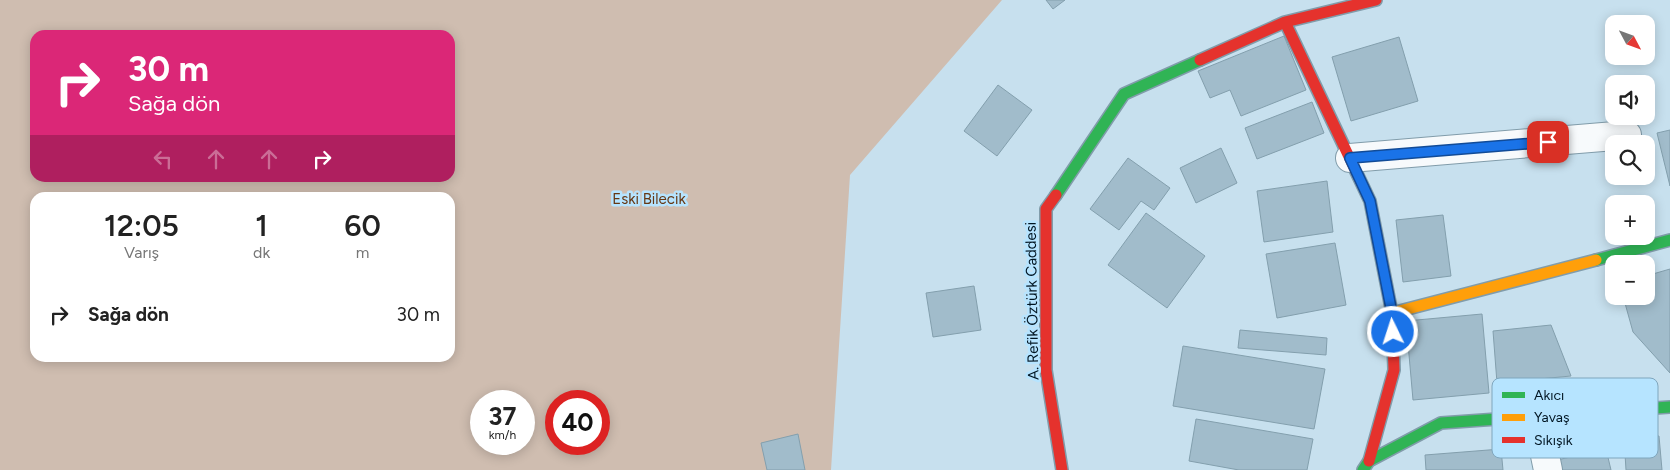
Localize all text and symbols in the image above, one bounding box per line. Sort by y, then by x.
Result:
north arrow [1605,15,1655,65]
map controls [1605,15,1655,305]
text: 30 m [128,48,209,90]
icon: right [45,50,110,115]
button: sound [1605,75,1655,125]
text: Sağa dön [128,90,220,117]
pin [1527,121,1569,163]
icon: arrive [1534,128,1562,156]
button: search [1605,135,1655,185]
icon: left [149,145,177,173]
icon: ahead [202,145,230,173]
icon: ahead [255,145,283,173]
icon: right [308,145,336,173]
park label: Eski Bilecik [612,190,686,208]
button: + [1605,195,1655,245]
text: 12:05 [104,207,179,244]
text: 1 [255,207,268,244]
text: 60 [344,207,381,244]
street label: A. Refik Öztürk Caddesi [1022,222,1042,380]
text: Varış [124,243,159,262]
text: dk [253,243,270,262]
text: m [356,243,369,262]
button: − [1605,255,1655,305]
icon: right [45,301,73,329]
text: Sağa dön [88,303,169,326]
text: 30 m [397,303,440,326]
position arrow [1366,305,1418,357]
legend [1492,378,1658,458]
text: Akıcı [1534,387,1564,404]
speed limit sign: 40 [545,390,610,455]
text: 37 [489,401,516,431]
text: Yavaş [1534,409,1570,426]
text: km/h [489,428,516,442]
text: Sıkışık [1534,432,1573,449]

